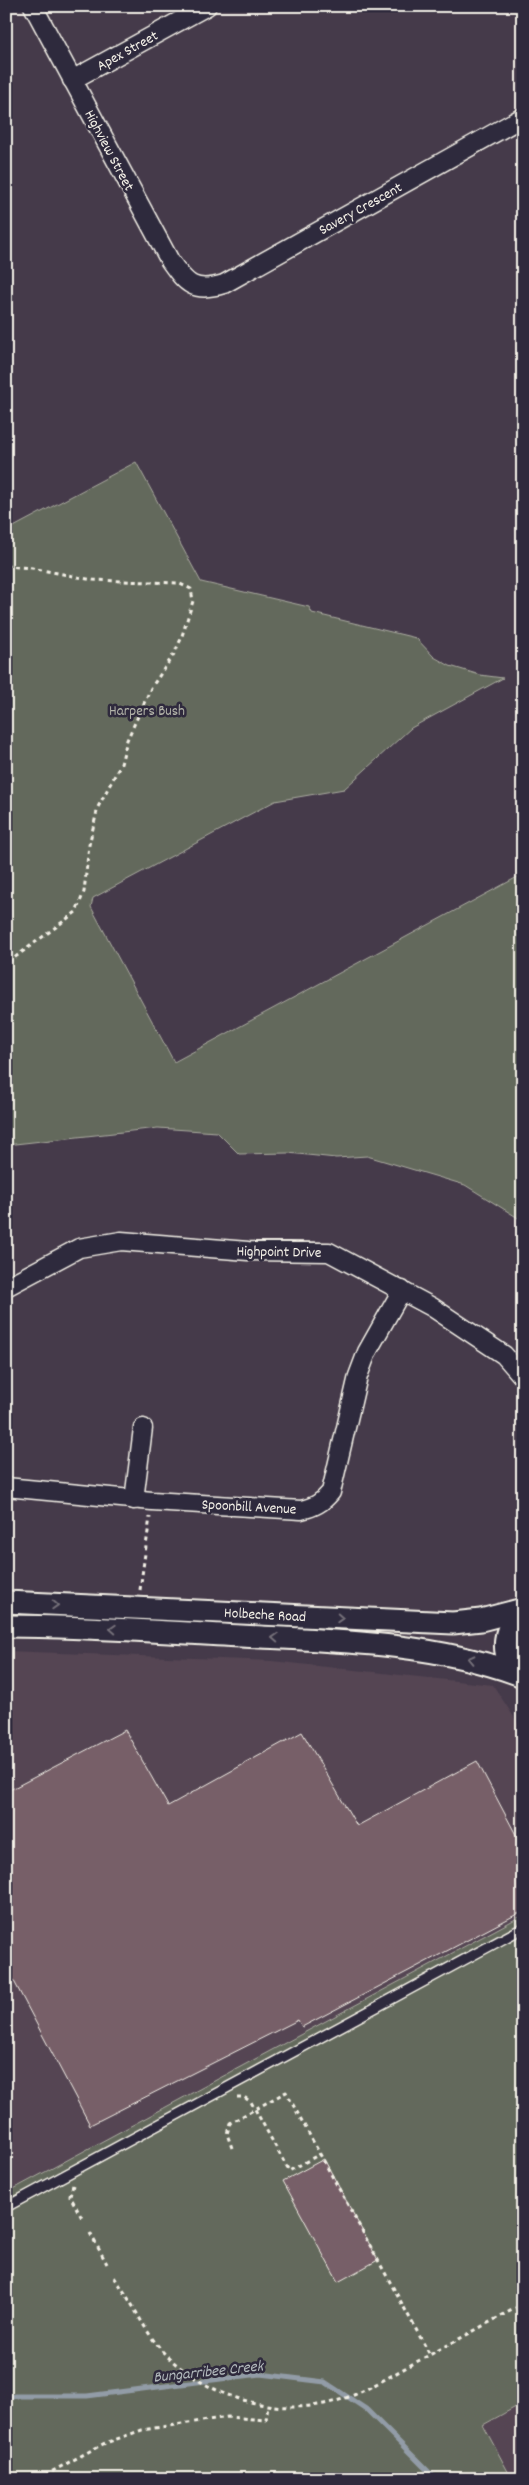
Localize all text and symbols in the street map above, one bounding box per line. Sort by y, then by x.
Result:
street label: Apex Street [93,26,163,78]
street label: Highview Street [78,106,139,196]
street label: Savery Crescent [315,177,407,242]
park label: Harpers Bush [109,701,185,723]
street label: Highpoint Drive [236,1241,322,1265]
street label: Spoonbill Avenue [201,1495,297,1521]
one-way arrow [51,1599,59,1610]
street label: Holbeche Road [223,1603,306,1629]
one-way arrow [336,1612,344,1623]
one-way arrow [109,1624,117,1635]
one-way arrow [271,1633,278,1643]
one-way arrow [467,1654,476,1665]
water label: Bungarribee Creek [152,2355,266,2390]

